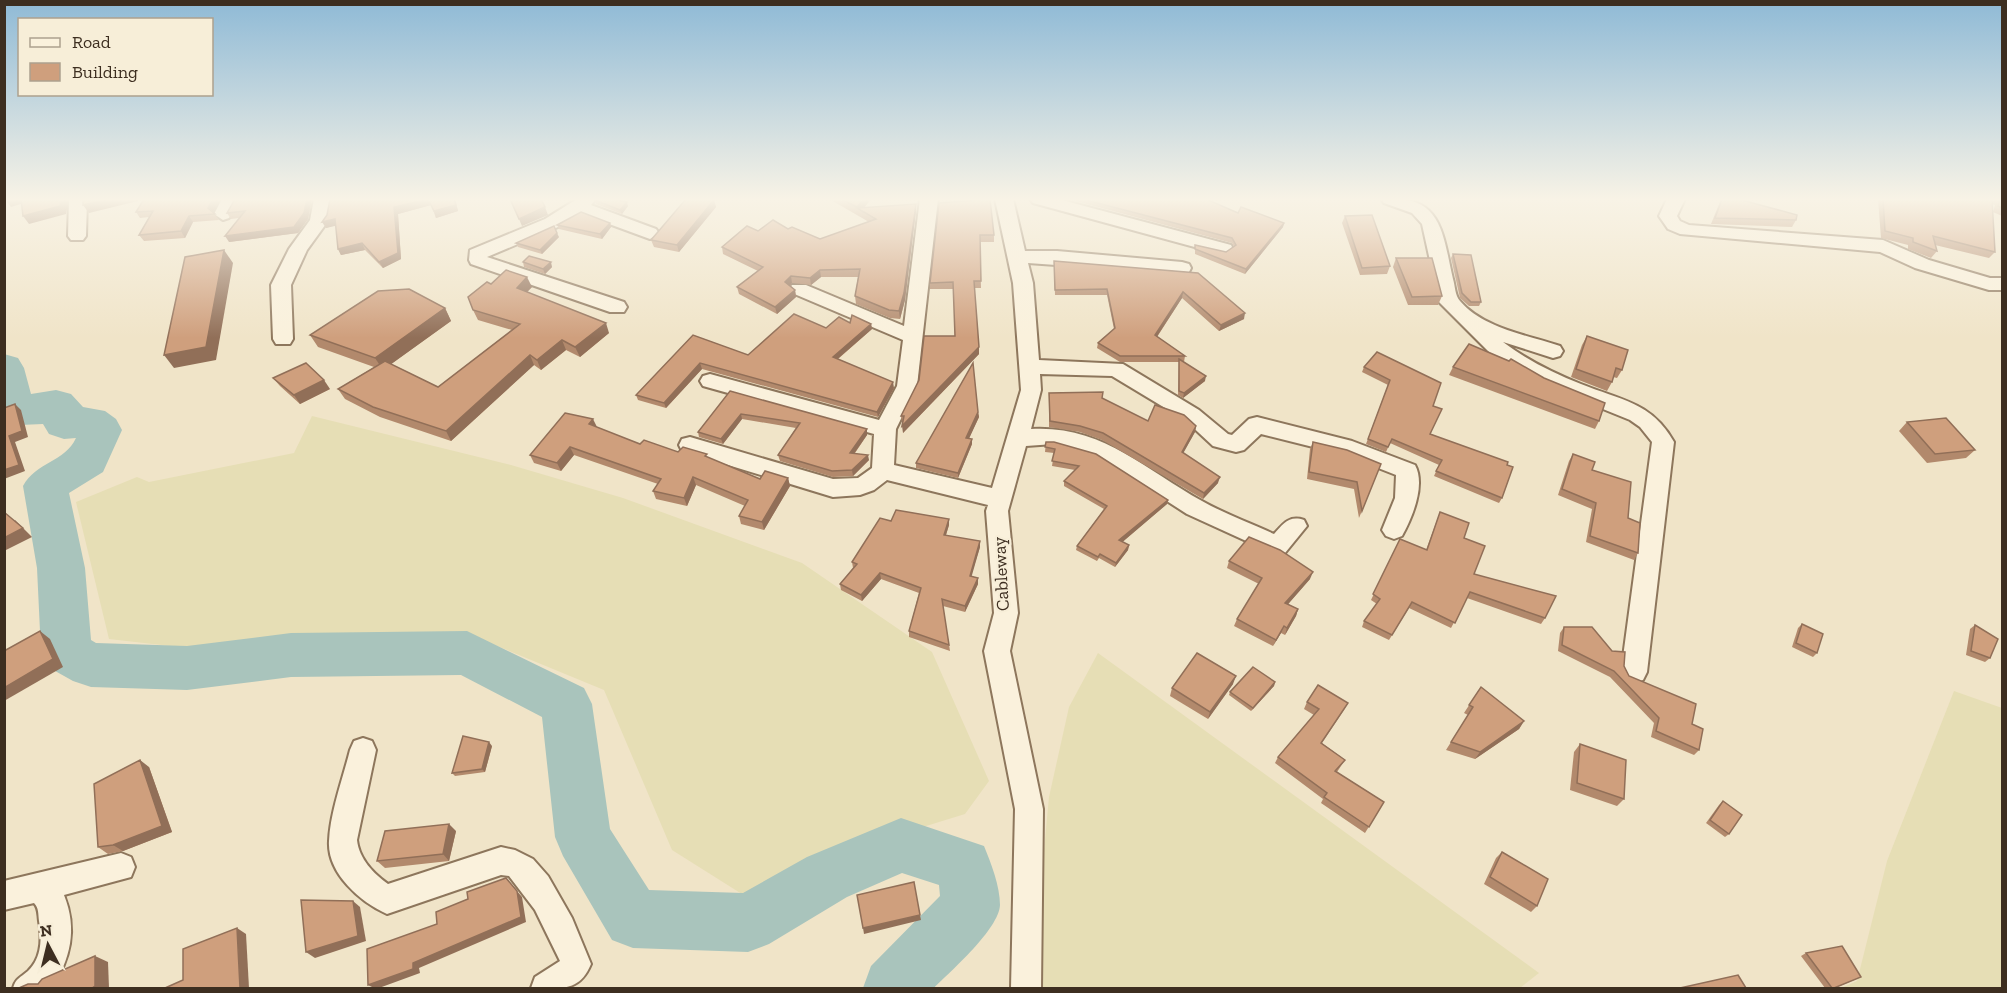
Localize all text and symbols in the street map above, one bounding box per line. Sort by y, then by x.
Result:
legend [18,18,213,96]
text: Road [72,31,111,53]
text: Building [72,61,138,83]
street label: Cableway [988,536,1014,612]
north arrow [18,915,78,975]
text: N [39,920,53,941]

